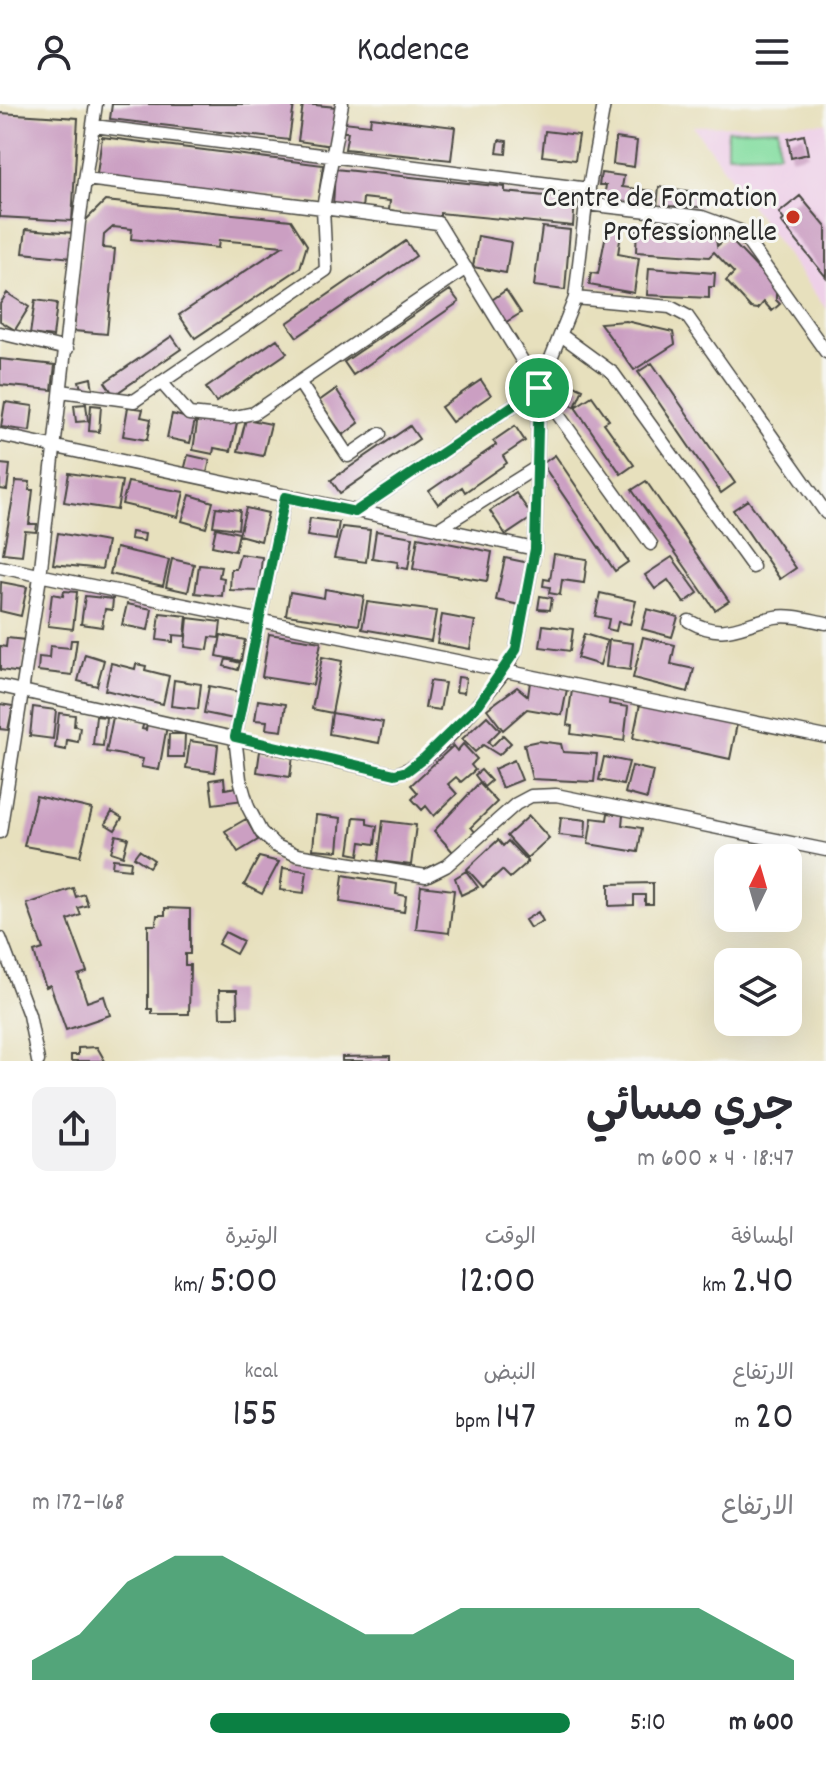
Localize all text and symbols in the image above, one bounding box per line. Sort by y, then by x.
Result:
text: Kadence [356,26,470,78]
icon: person [32,30,76,74]
icon: menu [750,30,794,74]
place label: Centre de Formation Professionnelle [542,179,777,256]
marker: Centre de Formation Professionnelle [784,208,802,226]
pin [505,354,573,422]
icon: arrive [517,366,561,410]
north arrow [714,844,802,932]
map controls [714,844,802,1036]
button: layers [714,948,802,1036]
text: جري مسائي [586,1079,794,1142]
button: share [32,1087,116,1171]
text: 18:47 · 4 × 600 m [637,1141,794,1178]
text: الوتيرة [225,1223,278,1254]
text: الوقت [485,1223,536,1254]
text: المسافة [731,1223,794,1254]
text: 5:00 [209,1255,278,1312]
text: 12:00 [460,1255,536,1312]
text: 2.40 [731,1255,794,1312]
text: /km [174,1271,209,1302]
text: km [702,1271,731,1302]
text: kcal [245,1357,278,1388]
text: النبض [483,1359,536,1390]
text: الارتفاع [732,1359,794,1390]
text: 155 [232,1388,278,1445]
text: 147 [495,1391,536,1448]
text: 20 [755,1391,794,1448]
text: bpm [455,1407,495,1438]
text: m [735,1407,755,1438]
text: 168–172 m [32,1485,125,1522]
text: الارتفاع [721,1490,794,1527]
text: 5:10 [630,1705,666,1742]
text: 600 m [729,1705,794,1742]

